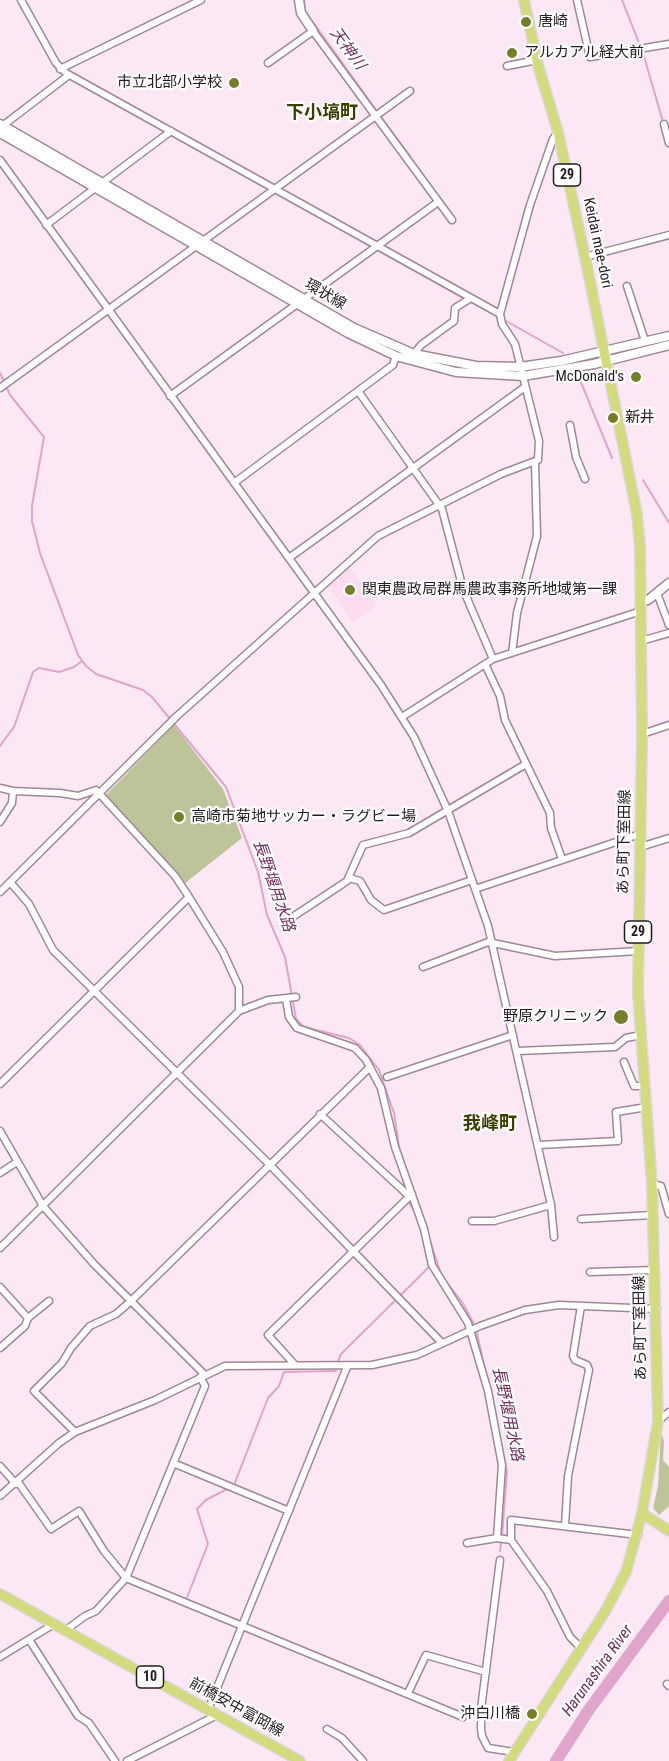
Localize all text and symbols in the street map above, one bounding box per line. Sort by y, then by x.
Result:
place label: 唐崎 [538,13,568,31]
marker: 唐崎 [519,15,533,29]
water label: 天神川 [325,24,369,74]
place label: アルカアル経大前 [524,44,644,62]
marker: アルカアル経大前 [505,46,519,60]
place label: 市立北部小学校 [117,74,222,92]
marker: 市立北部小学校 [227,76,241,90]
district label: 下小塙町 [286,102,358,124]
road number: 29 [554,164,580,186]
street label: Keidai mae-dori [579,196,615,290]
street label: 環状線 [301,276,349,314]
place label: McDonald's [555,368,624,386]
marker: McDonald's [629,370,643,384]
place label: 新井 [625,409,655,427]
marker: 新井 [606,411,620,425]
place label: 関東農政局群馬農政事務所地域第一課 [362,581,617,599]
marker: 関東農政局群馬農政事務所地域第一課 [343,583,357,597]
street label: あら町下室田線 [615,789,635,895]
place label: 高崎市菊地サッカー・ラグビー場 [191,808,416,826]
marker: 高崎市菊地サッカー・ラグビー場 [172,810,186,824]
water label: 長野堰用水路 [248,837,298,935]
road number: 29 [624,921,652,943]
place label: 野原クリニック [503,1008,608,1026]
marker: 野原クリニック [612,1008,630,1026]
district label: 我峰町 [463,1113,517,1135]
street label: あら町下室田線 [631,1275,651,1381]
water label: 長野堰用水路 [488,1365,526,1463]
water label: Harunashira River [558,1622,638,1720]
road number: 10 [136,1666,164,1688]
street label: 前橋安中富岡線 [186,1675,286,1741]
place label: 沖白川橋 [460,1705,520,1723]
marker: 沖白川橋 [525,1707,539,1721]

